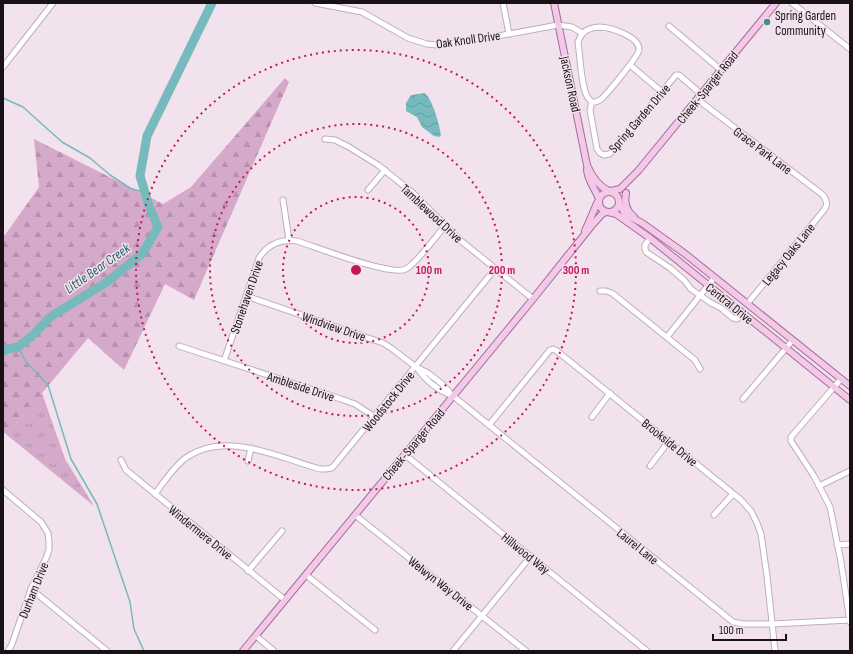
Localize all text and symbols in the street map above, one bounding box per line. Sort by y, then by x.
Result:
place label: Spring Garden Community [775,8,836,39]
marker: Spring Garden Community [762,17,772,27]
street label: Oak Knoll Drive [435,28,501,52]
street label: Cheek-Sparger Road [674,48,742,127]
street label: Jackson Road [556,54,584,114]
street label: Spring Garden Drive [606,81,674,156]
street label: Grace Park Lane [730,124,795,178]
street label: Tamblewood Drive [397,181,466,247]
street label: Legacy Oaks Lane [759,220,819,289]
water label: Little Bear Creek [61,239,134,297]
street label: Stonehaven Drive [227,259,267,336]
centre of rings [349,263,363,277]
text: 100 m [416,263,442,278]
text: 200 m [489,263,515,278]
text: 300 m [563,263,589,278]
street label: Central Drive [702,280,756,328]
street label: Windview Drive [300,309,368,345]
street label: Ambleside Drive [264,368,336,405]
street label: Woodstock Drive [359,368,418,435]
street label: Cheek-Sparger Road [379,405,449,484]
street label: Brookside Drive [638,415,701,470]
street label: Windermere Drive [165,502,236,564]
street label: Laurel Lane [613,525,661,568]
street label: Hillwood Way [498,529,553,578]
street label: Welwyn Way Drive [404,553,476,614]
street label: Durham Drive [15,560,52,621]
scale bar [713,616,786,642]
text: 100 m [719,623,744,638]

